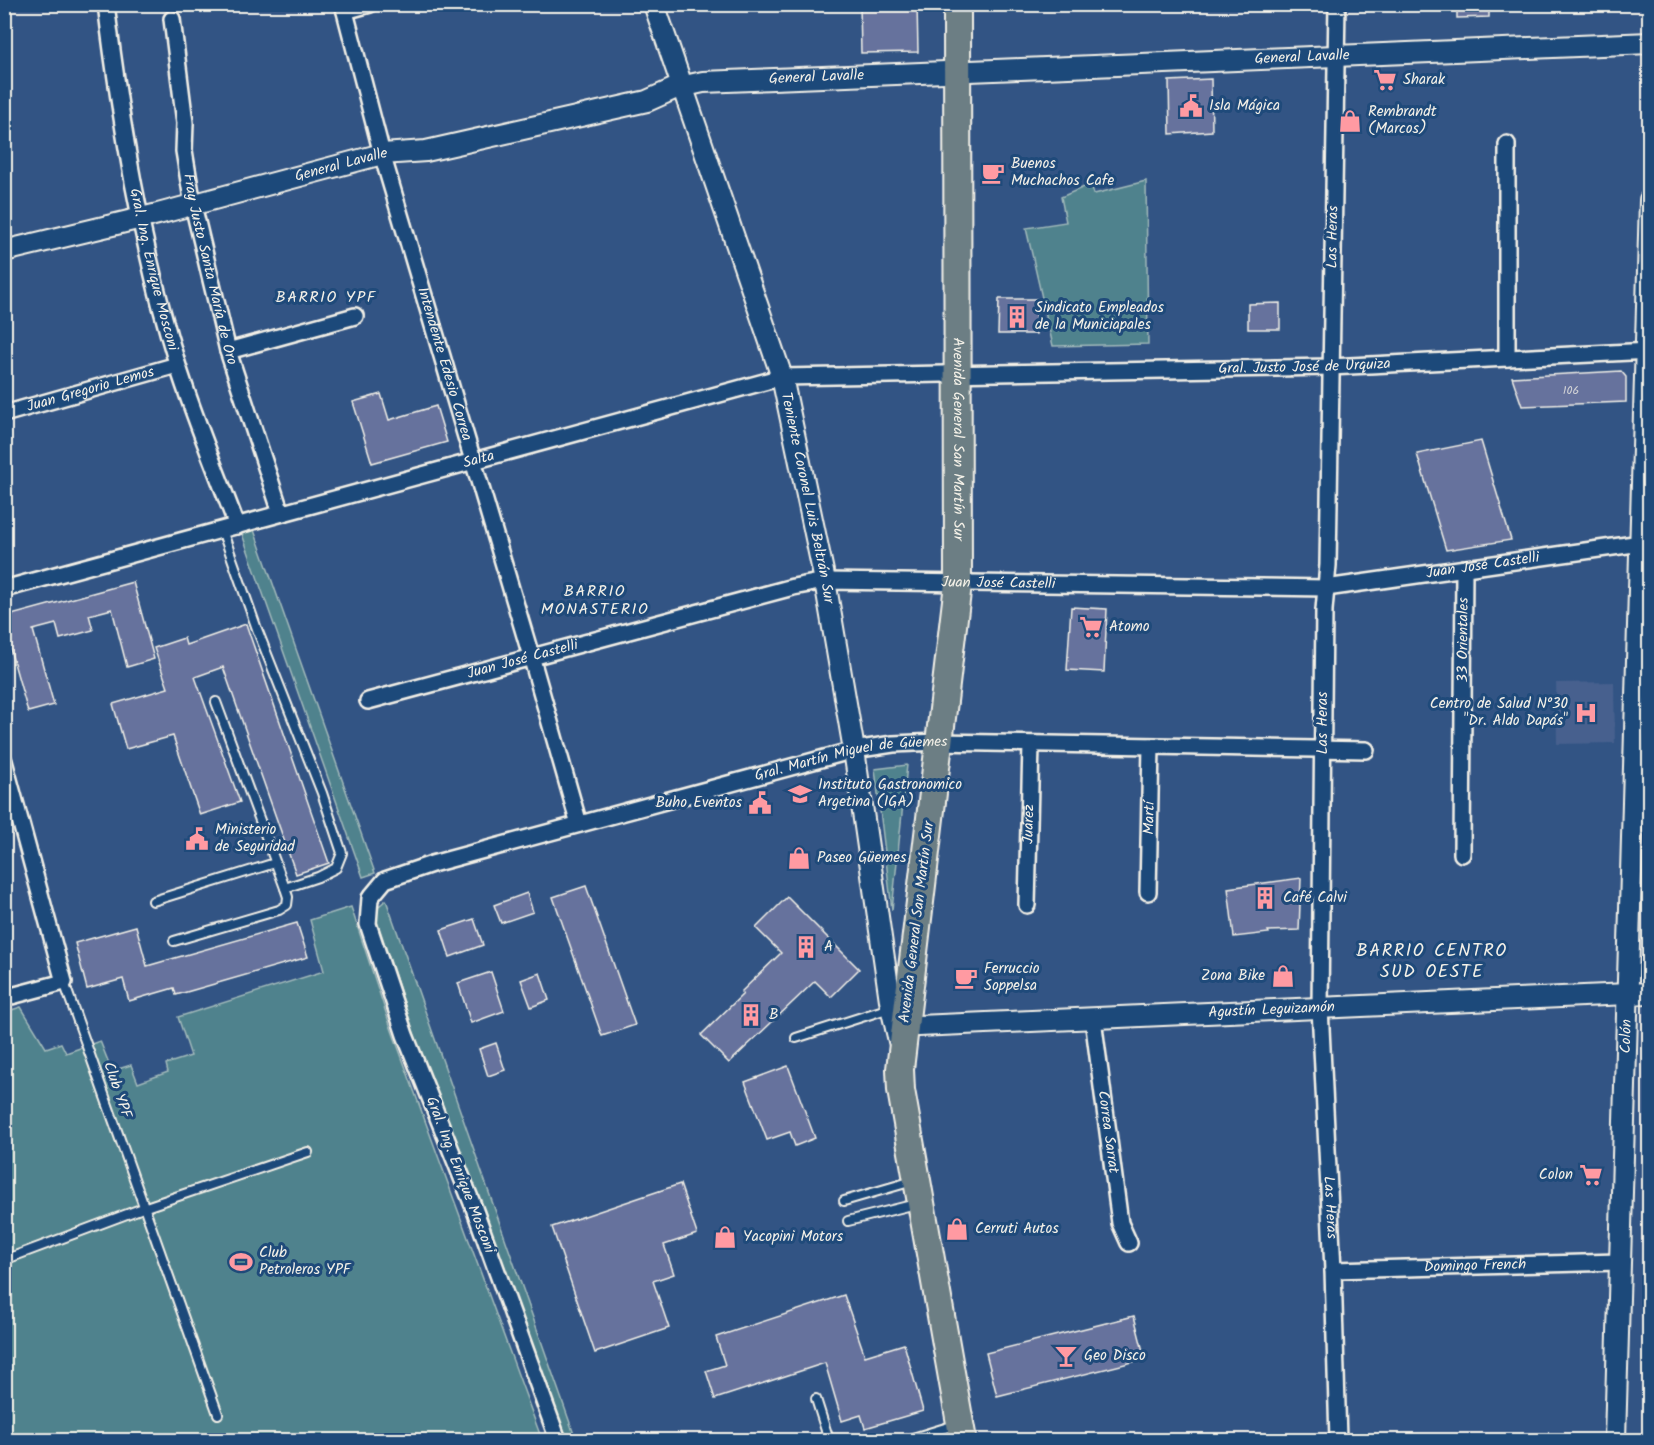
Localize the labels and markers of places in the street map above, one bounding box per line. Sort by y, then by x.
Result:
supermarket icon: Sharak [1372,67,1398,93]
place label: Sharak [1403,68,1446,92]
public building icon: Isla Mágica [1178,93,1204,119]
place label: Isla Mágica [1209,94,1280,118]
place label: Rembrandt (Marcos) [1368,100,1437,141]
shop icon: Rembrandt (Marcos) [1337,108,1363,134]
place label: Buenos Muchachos Cafe [1011,152,1114,193]
cafe icon: Buenos Muchachos Cafe [980,160,1006,186]
place label: Sindicato Empleados de la Municiapales [1035,296,1165,337]
building icon: Sindicato Empleados de la Municiapales [1004,304,1030,330]
supermarket icon: Atomo [1078,614,1104,640]
place label: Atomo [1109,615,1150,639]
place label: Centro de Salud N°30 "Dr. Aldo Dapás" [1430,692,1568,733]
hospital icon: Centro de Salud N°30 "Dr. Aldo Dapás" [1573,700,1599,726]
place label: Instituto Gastronomico Argetina (IGA) [818,773,962,814]
school or university icon: Instituto Gastronomico Argetina (IGA) [787,781,813,807]
public building icon: Buho Eventos [747,790,773,816]
place label: Buho Eventos [656,791,743,815]
place label: Ministerio de Seguridad [215,818,295,859]
public building icon: Ministerio de Seguridad [184,826,210,852]
shop icon: Paseo Güemes [786,845,812,871]
place label: Paseo Güemes [817,846,907,870]
building icon: Café Calvi [1252,885,1278,911]
place label: Café Calvi [1283,886,1348,910]
building icon: A [793,934,819,960]
place label: A [824,935,833,959]
place label: Ferruccio Soppelsa [984,957,1040,998]
shop icon: Zona Bike [1270,963,1296,989]
place label: Zona Bike [1201,964,1265,988]
cafe icon: Ferruccio Soppelsa [953,965,979,991]
building icon: B [738,1002,764,1028]
place label: B [769,1003,779,1027]
supermarket icon: Colon [1578,1162,1604,1188]
place label: Colon [1539,1163,1573,1187]
shop icon: Cerruti Autos [944,1216,970,1242]
place label: Cerruti Autos [975,1217,1059,1241]
shop icon: Yacopini Motors [712,1224,738,1250]
place label: Yacopini Motors [743,1225,844,1249]
place label: Club Petroleros YPF [259,1241,352,1282]
sports icon: Club Petroleros YPF [228,1249,254,1275]
bar icon: Geo Disco [1053,1343,1079,1369]
place label: Geo Disco [1084,1344,1146,1368]

